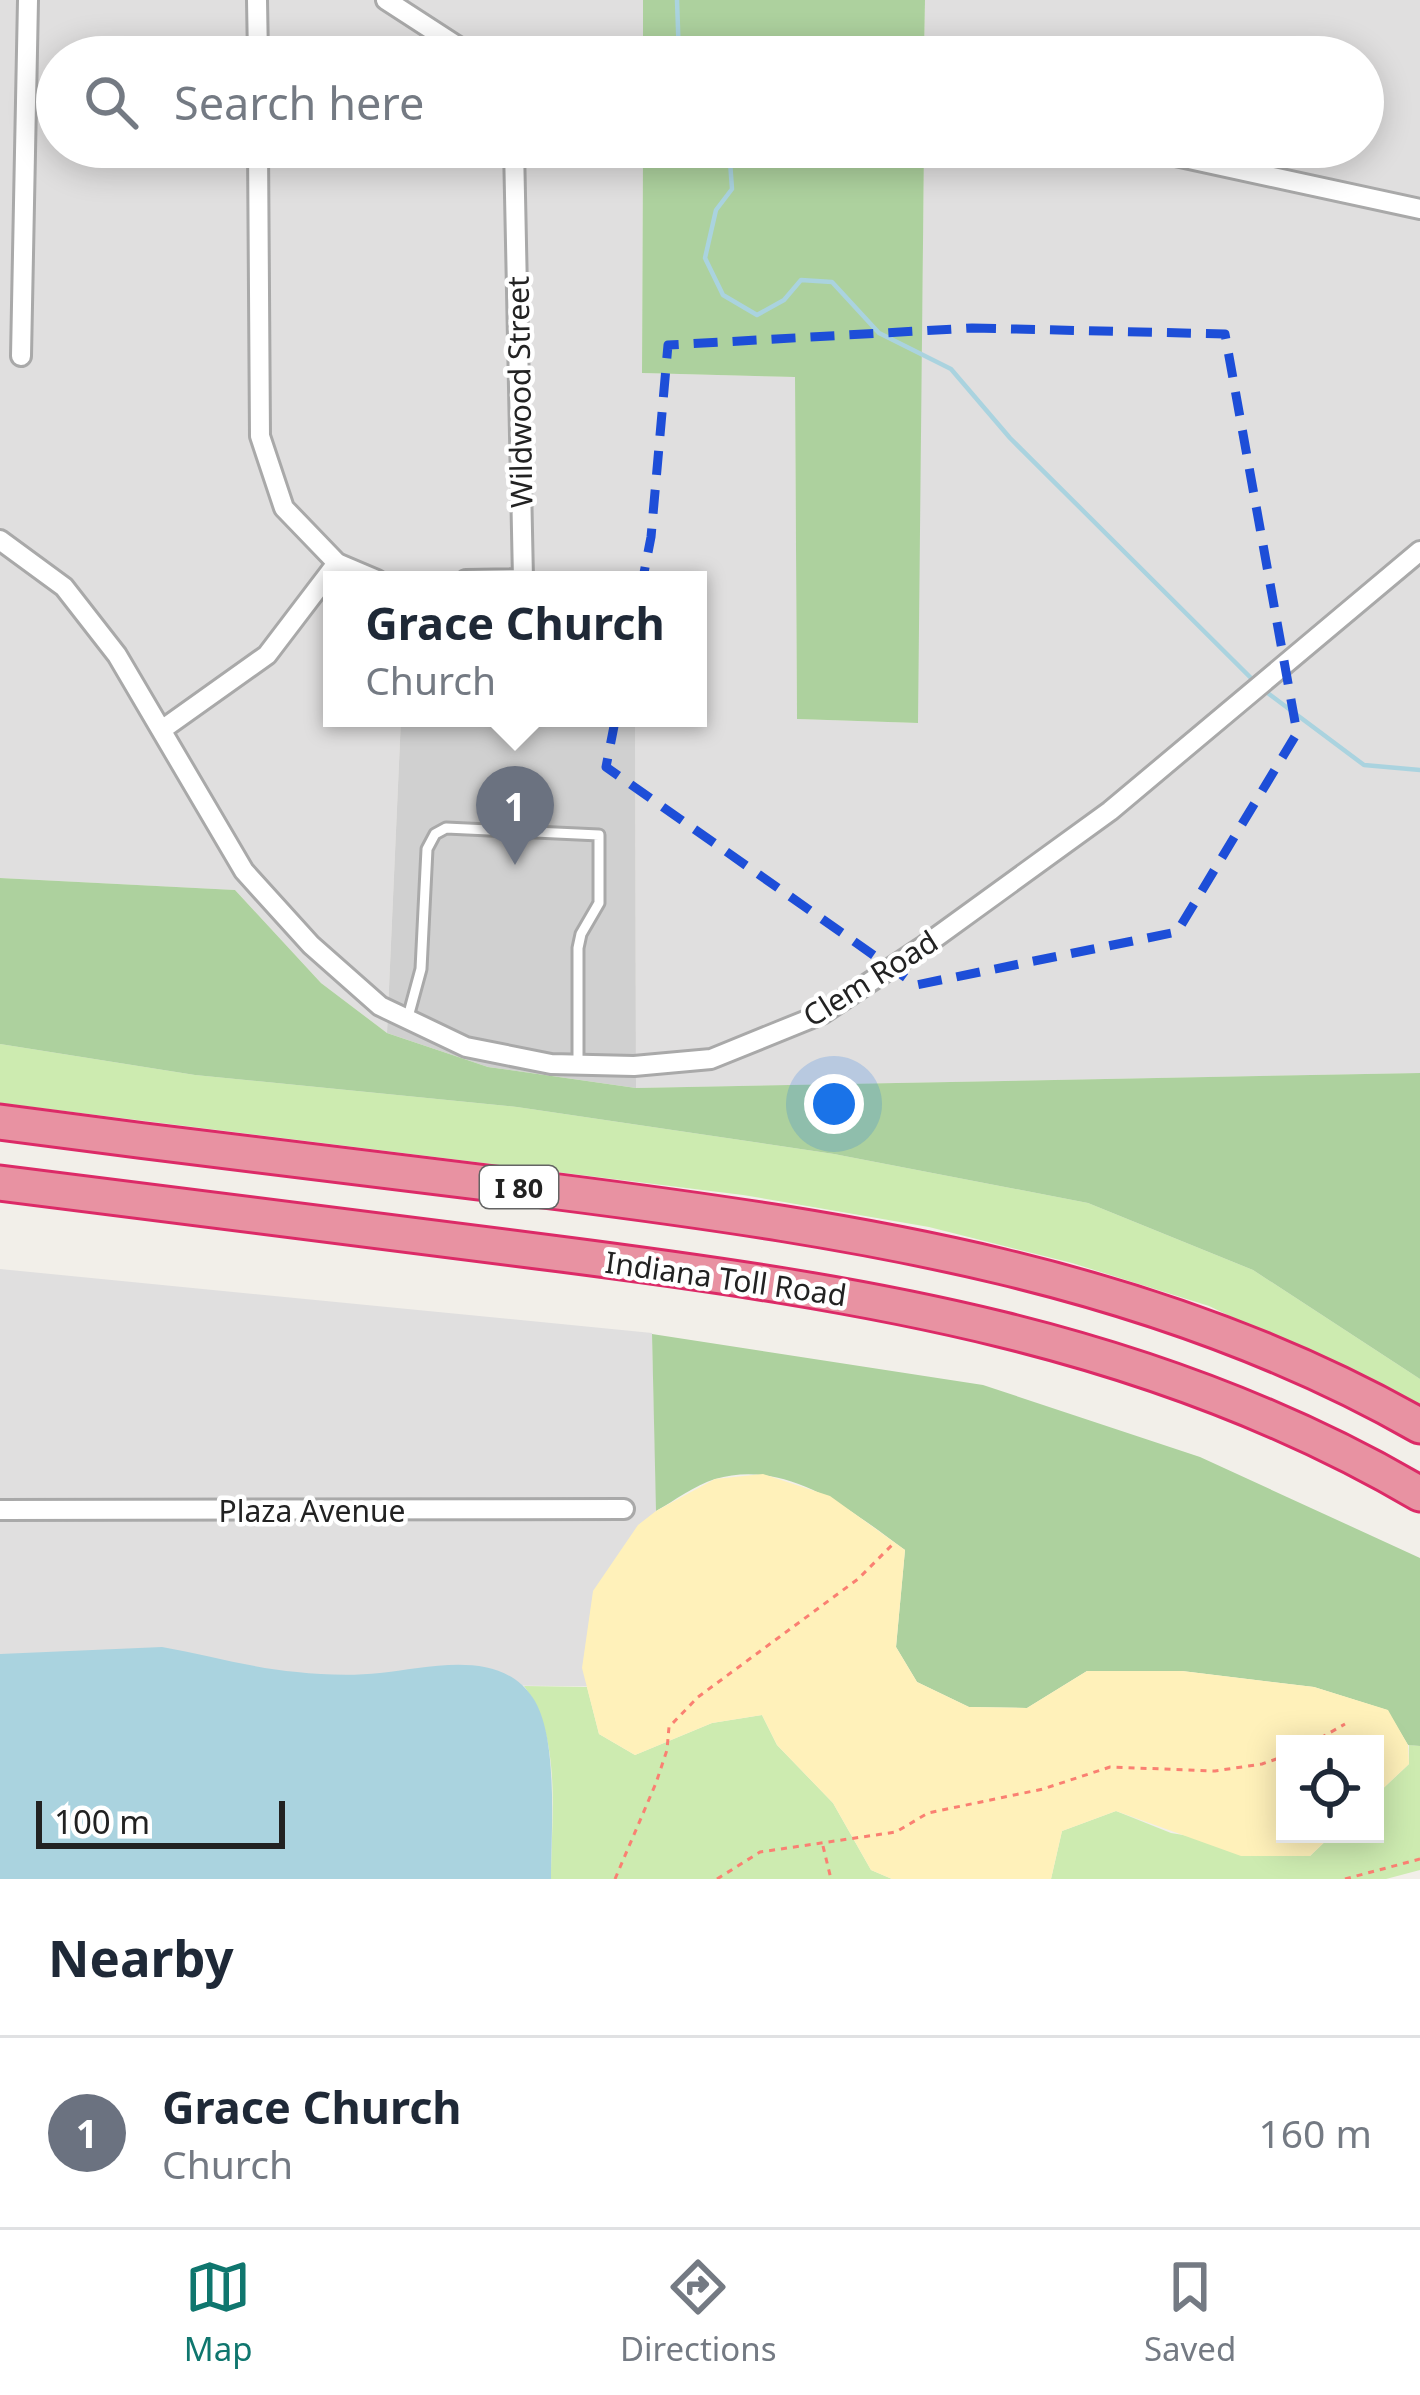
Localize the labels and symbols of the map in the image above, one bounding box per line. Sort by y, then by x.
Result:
street label: Wildwood Street [496,276,542,508]
pin: 1 [476,766,554,865]
street label: Clem Road [795,920,945,1036]
your location [804,1074,864,1134]
road number: I 80 [480,1166,558,1208]
street label: Indiana Toll Road [603,1241,849,1315]
street label: Plaza Avenue [219,1490,405,1531]
scale bar [36,1795,285,1848]

